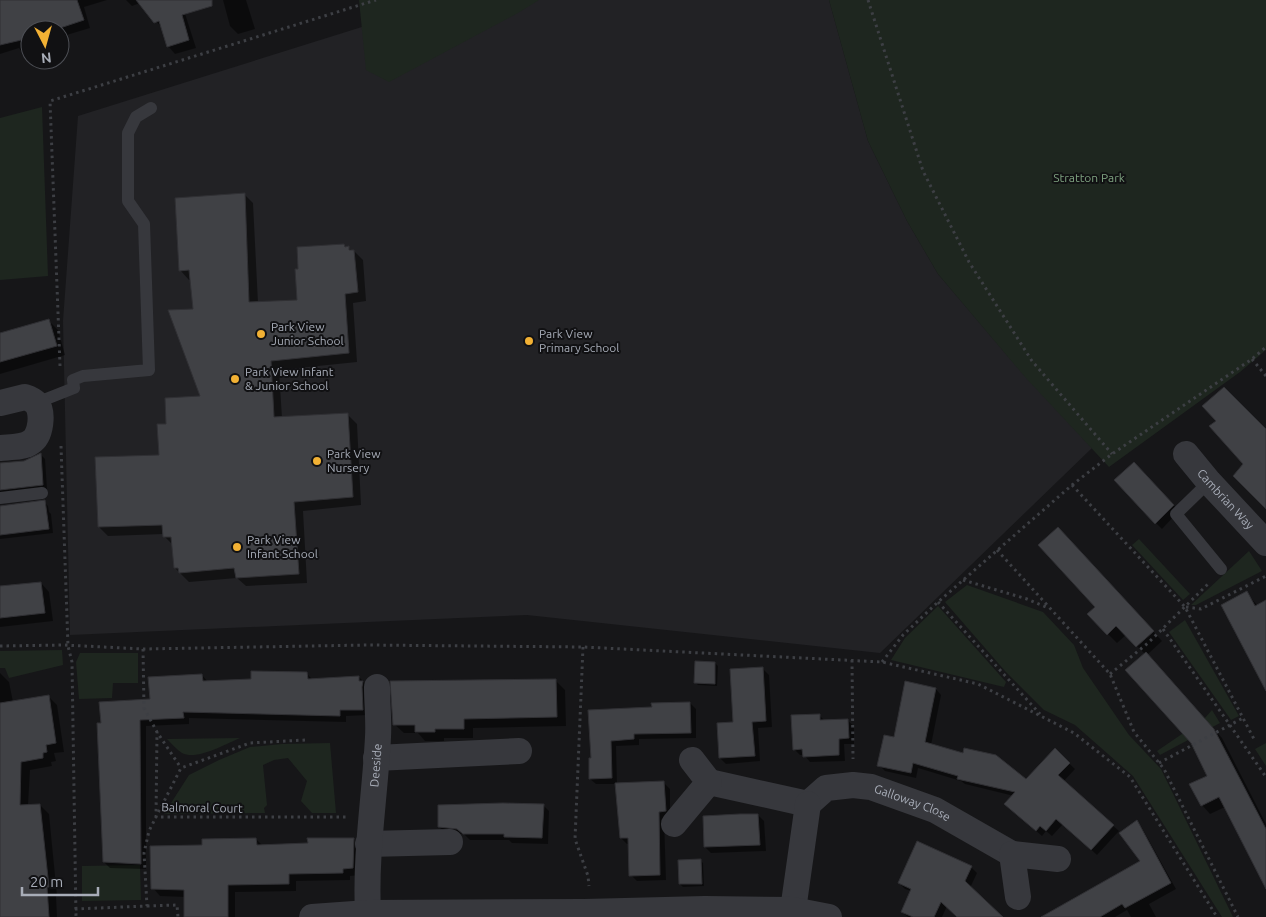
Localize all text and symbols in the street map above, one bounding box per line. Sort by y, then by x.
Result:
north arrow [20,20,70,70]
text: N [40,49,52,66]
park label: Stratton Park [1053,171,1125,184]
place label: Park View Junior School [271,320,344,347]
place label: Park View Primary School [539,327,619,354]
marker: Park View Junior School [255,328,267,340]
marker: Park View Primary School [523,335,535,347]
place label: Park View Infant & Junior School [245,365,334,392]
marker: Park View Infant & Junior School [229,373,241,385]
place label: Park View Nursery [327,447,381,474]
marker: Park View Nursery [311,455,323,467]
street label: Cambrian Way [1195,466,1257,532]
place label: Park View Infant School [247,533,318,560]
marker: Park View Infant School [231,541,243,553]
street label: Deeside [367,743,384,788]
street label: Galloway Close [873,782,953,823]
street label: Balmoral Court [161,800,243,815]
scale bar [22,864,99,896]
text: 20 m [30,873,63,890]

